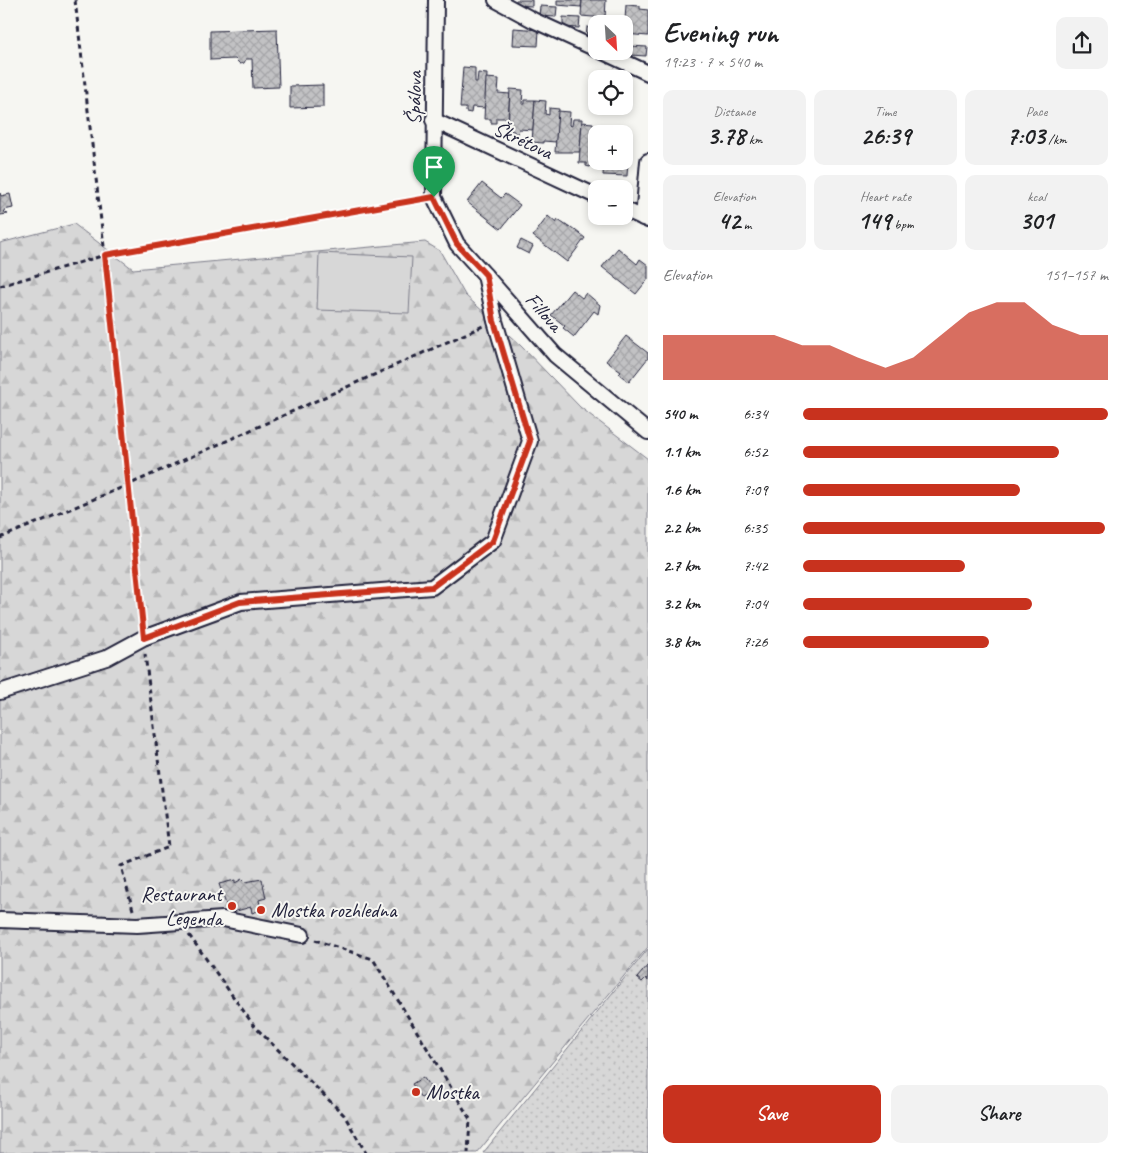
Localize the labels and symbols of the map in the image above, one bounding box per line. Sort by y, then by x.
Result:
north arrow [588,15,632,60]
street label: Špálova [401,69,427,125]
street label: Škrétova [489,115,558,166]
pin [413,146,455,197]
street label: Fillova [520,287,570,339]
place label: Restaurant Legenda [141,881,224,931]
place label: Mostka rozhledna [271,897,398,923]
marker: Restaurant Legenda [226,900,238,912]
marker: Mostka rozhledna [255,904,267,916]
place label: Mostka [426,1079,480,1105]
marker: Mostka [410,1086,422,1098]

